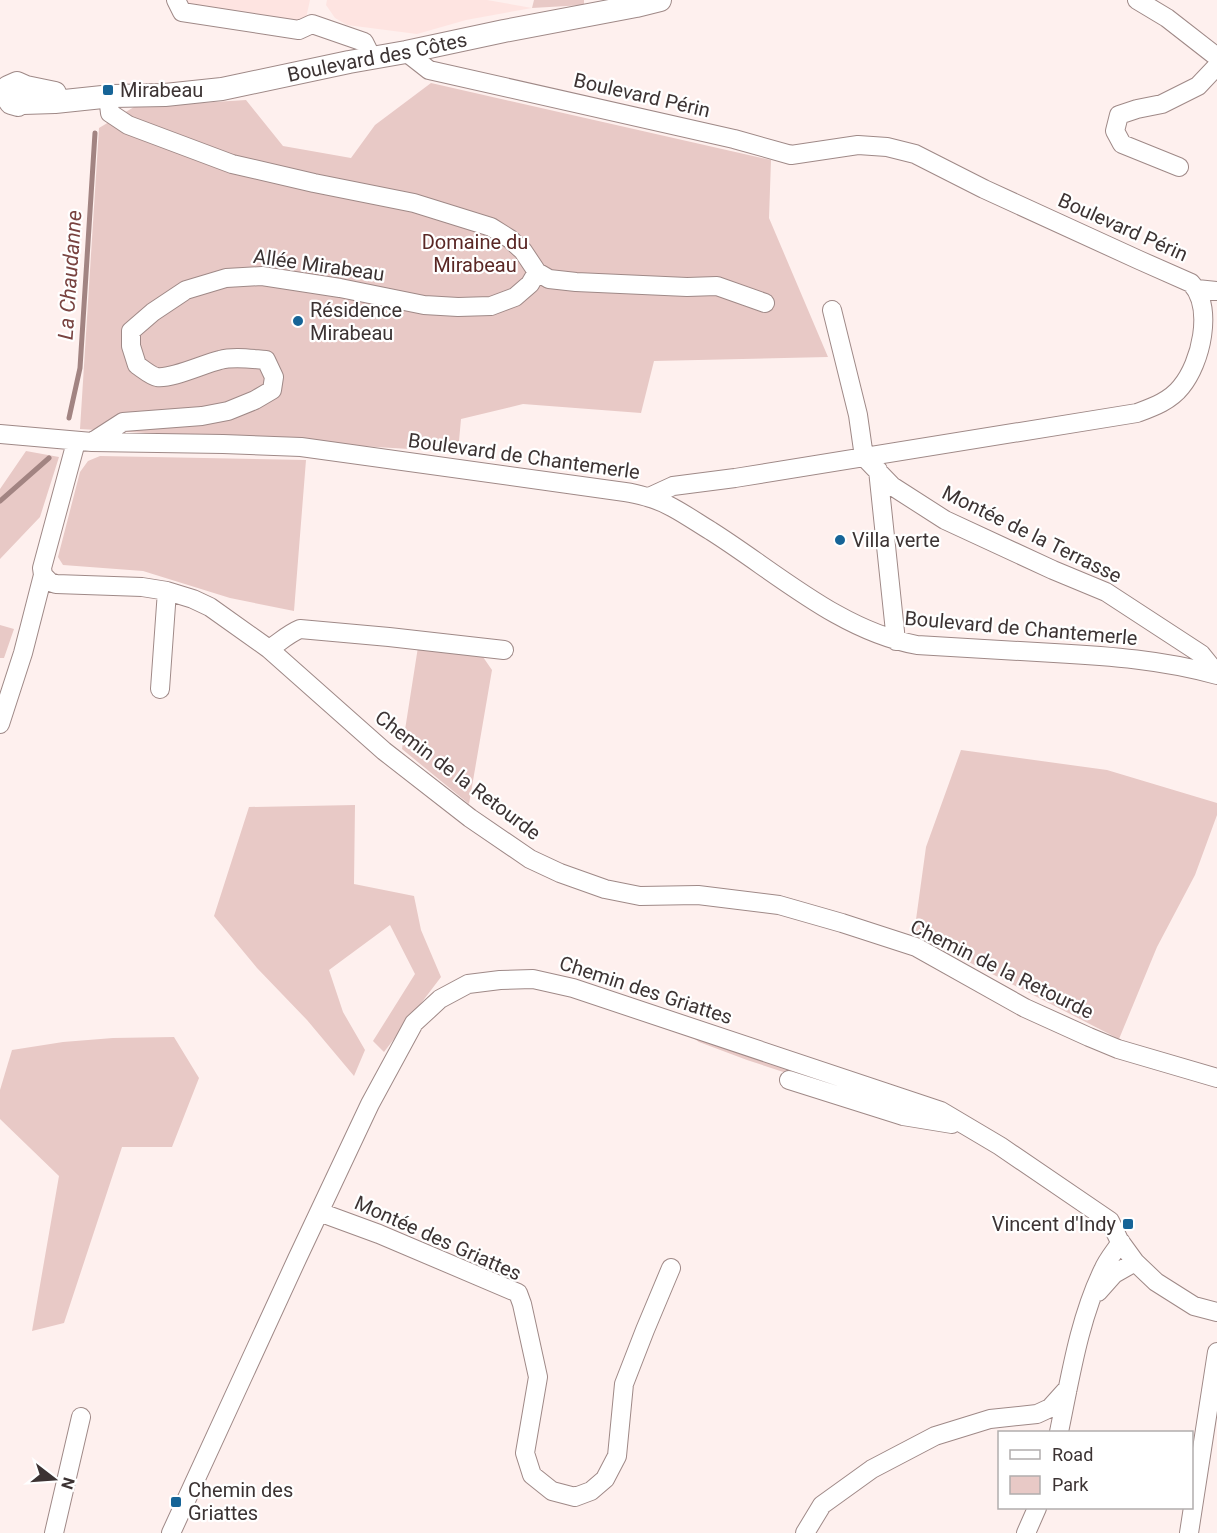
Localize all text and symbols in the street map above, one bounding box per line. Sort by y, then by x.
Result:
street label: Boulevard des Côtes [285,27,469,87]
street label: Boulevard Périn [571,68,713,122]
place label: Mirabeau [120,78,203,102]
marker: Mirabeau [101,83,115,97]
street label: Boulevard Périn [1054,188,1192,266]
water label: La Chaudanne [53,209,87,341]
park label: Domaine du Mirabeau [422,230,528,277]
street label: Allée Mirabeau [252,244,386,286]
place label: Résidence Mirabeau [310,298,402,345]
marker: Résidence Mirabeau [291,314,305,328]
street label: Boulevard de Chantemerle [407,428,641,484]
street label: Montée de la Terrasse [938,480,1126,588]
place label: Villa verte [852,528,940,552]
marker: Villa verte [833,533,847,547]
street label: Boulevard de Chantemerle [903,606,1139,650]
street label: Chemin de la Retourde [371,705,545,845]
street label: Chemin de la Retourde [907,914,1097,1024]
street label: Chemin des Griattes [557,951,735,1029]
street label: Montée des Griattes [351,1190,525,1286]
place label: Vincent d'Indy [992,1212,1117,1236]
marker: Vincent d'Indy [1121,1217,1135,1231]
legend [998,1431,1193,1509]
text: Road [1052,1444,1093,1465]
north arrow [24,1449,84,1509]
text: Park [1052,1474,1089,1495]
text: N [57,1475,79,1491]
place label: Chemin des Griattes [188,1478,293,1525]
marker: Chemin des Griattes [169,1495,183,1509]

